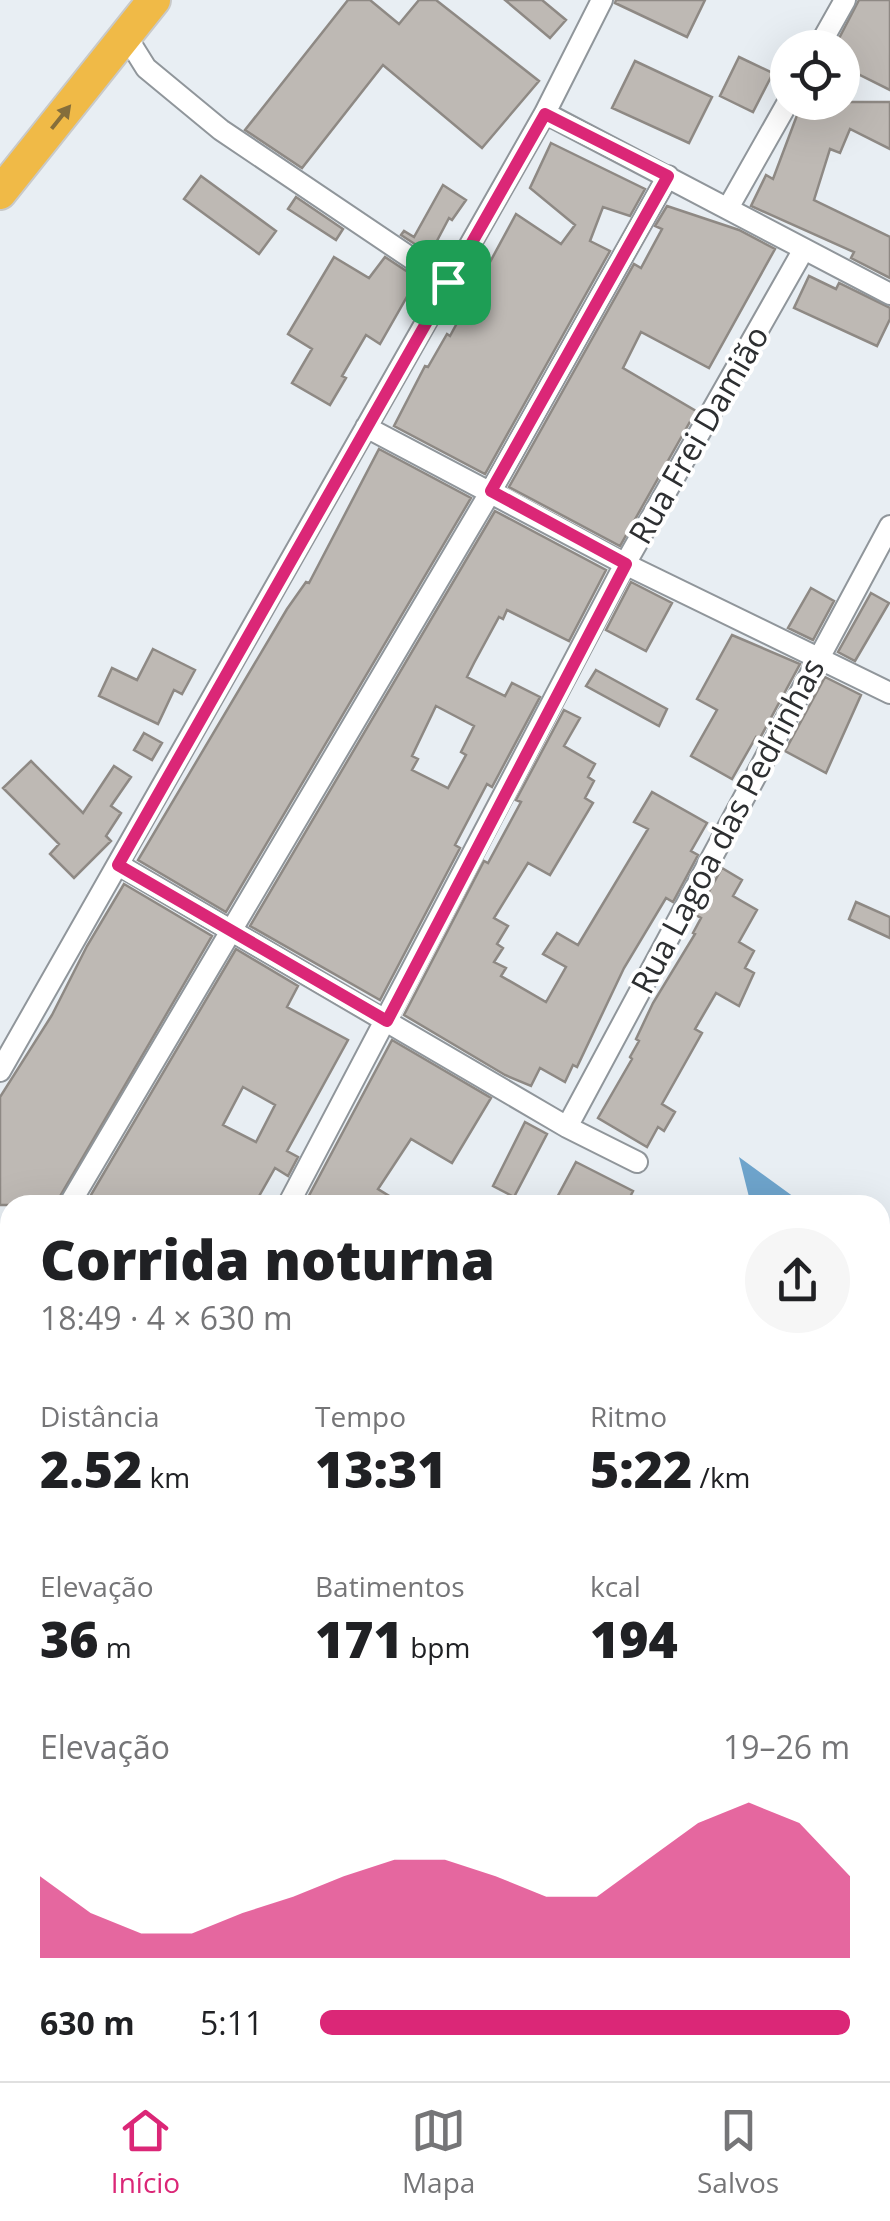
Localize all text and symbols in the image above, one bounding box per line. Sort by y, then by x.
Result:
map controls [770,30,860,120]
button: locate [770,30,860,120]
one-way arrow [50,104,71,129]
pin [406,240,491,325]
icon: arrive [421,255,476,310]
street label: Rua Frei Damião [618,317,778,551]
street label: Rua Lagoa das Pedrinhas [620,650,833,1000]
text: Corrida noturna [40,1221,495,1296]
button: share [745,1228,850,1333]
text: 18:49 · 4 × 630 m [40,1296,293,1339]
text: Distância [40,1397,159,1435]
text: Tempo [315,1397,406,1435]
text: Ritmo [590,1397,667,1435]
text: 2.52 [40,1435,142,1503]
text: 13:31 [315,1435,447,1503]
text: 5:22 [590,1435,692,1503]
text: km [142,1458,190,1496]
text: /km [692,1458,751,1496]
text: Elevação [40,1567,154,1605]
text: Batimentos [315,1567,465,1605]
text: kcal [590,1567,641,1605]
text: 36 [40,1605,99,1673]
text: 171 [315,1605,403,1673]
text: 194 [590,1605,678,1673]
text: m [99,1628,132,1666]
text: bpm [403,1628,470,1666]
text: Elevação [40,1725,170,1768]
text: 19–26 m [723,1725,850,1768]
text: 630 m [40,2001,135,2044]
text: 5:11 [200,2001,263,2044]
tab: Início [111,2103,180,2201]
tab: Mapa [402,2103,475,2201]
tab: Salvos [697,2103,779,2201]

